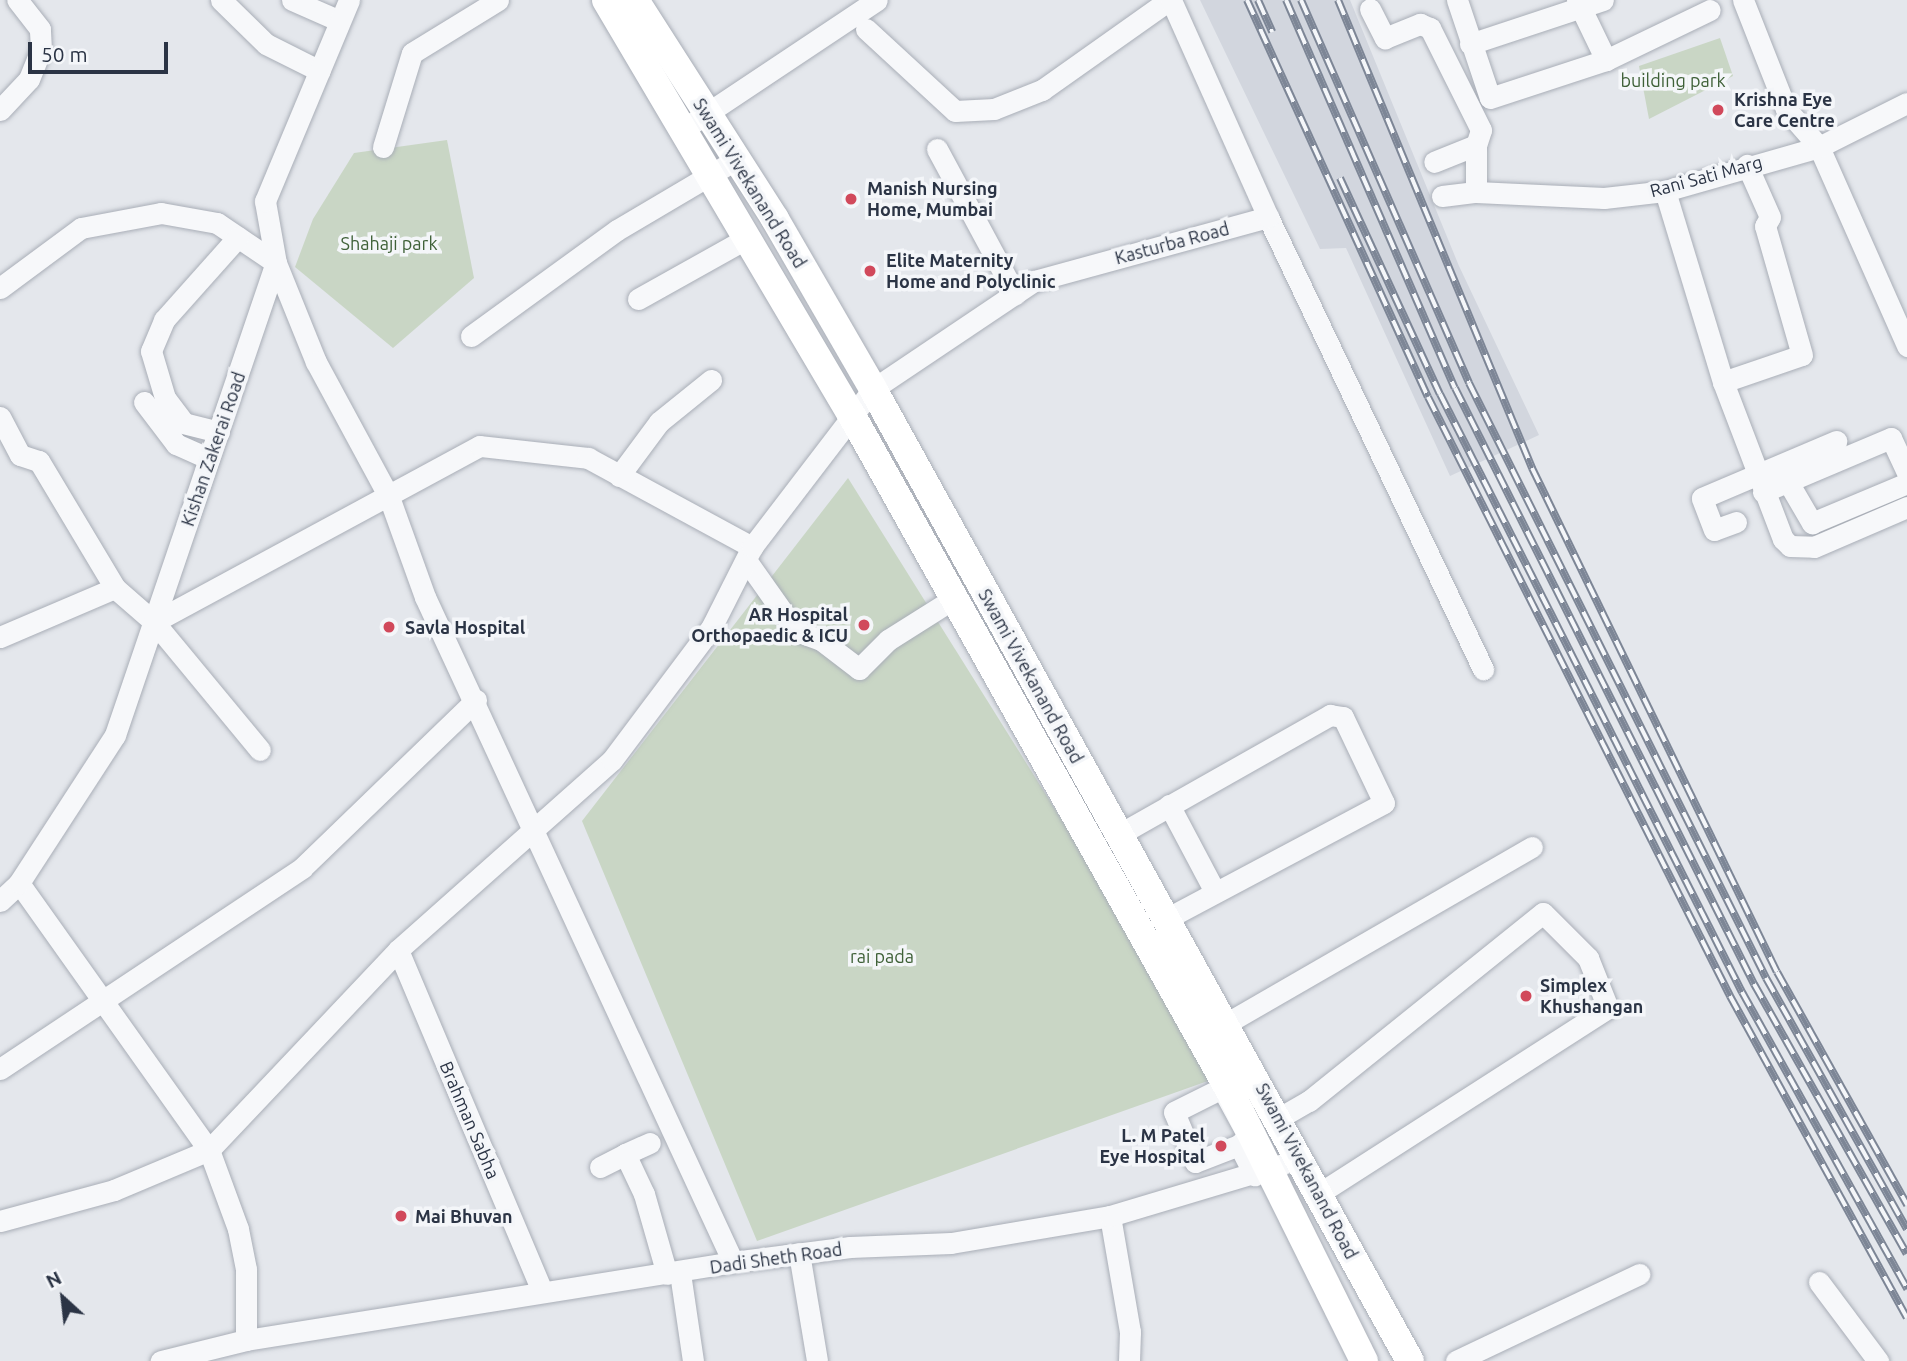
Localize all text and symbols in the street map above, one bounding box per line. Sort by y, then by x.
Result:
scale bar [32,28,172,72]
text: 50 m [41,42,88,66]
park label: building park [1620,69,1726,91]
place label: Krishna Eye Care Centre [1734,89,1835,132]
street label: Swami Vivekanand Road [689,94,811,272]
marker: Krishna Eye Care Centre [1708,100,1728,120]
street label: Rani Sati Marg [1647,151,1765,201]
place label: Manish Nursing Home, Mumbai [867,178,998,220]
marker: Manish Nursing Home, Mumbai [841,189,861,209]
street label: Kasturba Road [1112,217,1232,269]
park label: Shahaji park [340,232,438,254]
place label: Elite Maternity Home and Polyclinic [886,250,1056,292]
marker: Elite Maternity Home and Polyclinic [860,261,880,281]
street label: Kishan Zakerai Road [176,369,250,529]
street label: Swami Vivekanand Road [974,585,1088,767]
place label: AR Hospital Orthopaedic & ICU [691,604,848,646]
marker: AR Hospital Orthopaedic & ICU [854,615,874,635]
place label: Savla Hospital [405,616,525,638]
marker: Savla Hospital [379,617,399,637]
park label: rai pada [850,945,914,967]
place label: Simplex Khushangan [1540,975,1643,1018]
marker: Simplex Khushangan [1518,988,1534,1004]
street label: Brahman Sabha [435,1058,505,1182]
street label: Swami Vivekanand Road [1251,1079,1363,1263]
place label: L. M Patel Eye Hospital [1099,1125,1205,1168]
marker: L. M Patel Eye Hospital [1211,1136,1231,1156]
place label: Mai Bhuvan [415,1205,513,1227]
marker: Mai Bhuvan [393,1208,409,1224]
street label: Dadi Sheth Road [708,1238,844,1278]
north arrow [28,1263,98,1333]
text: N [42,1266,65,1292]

